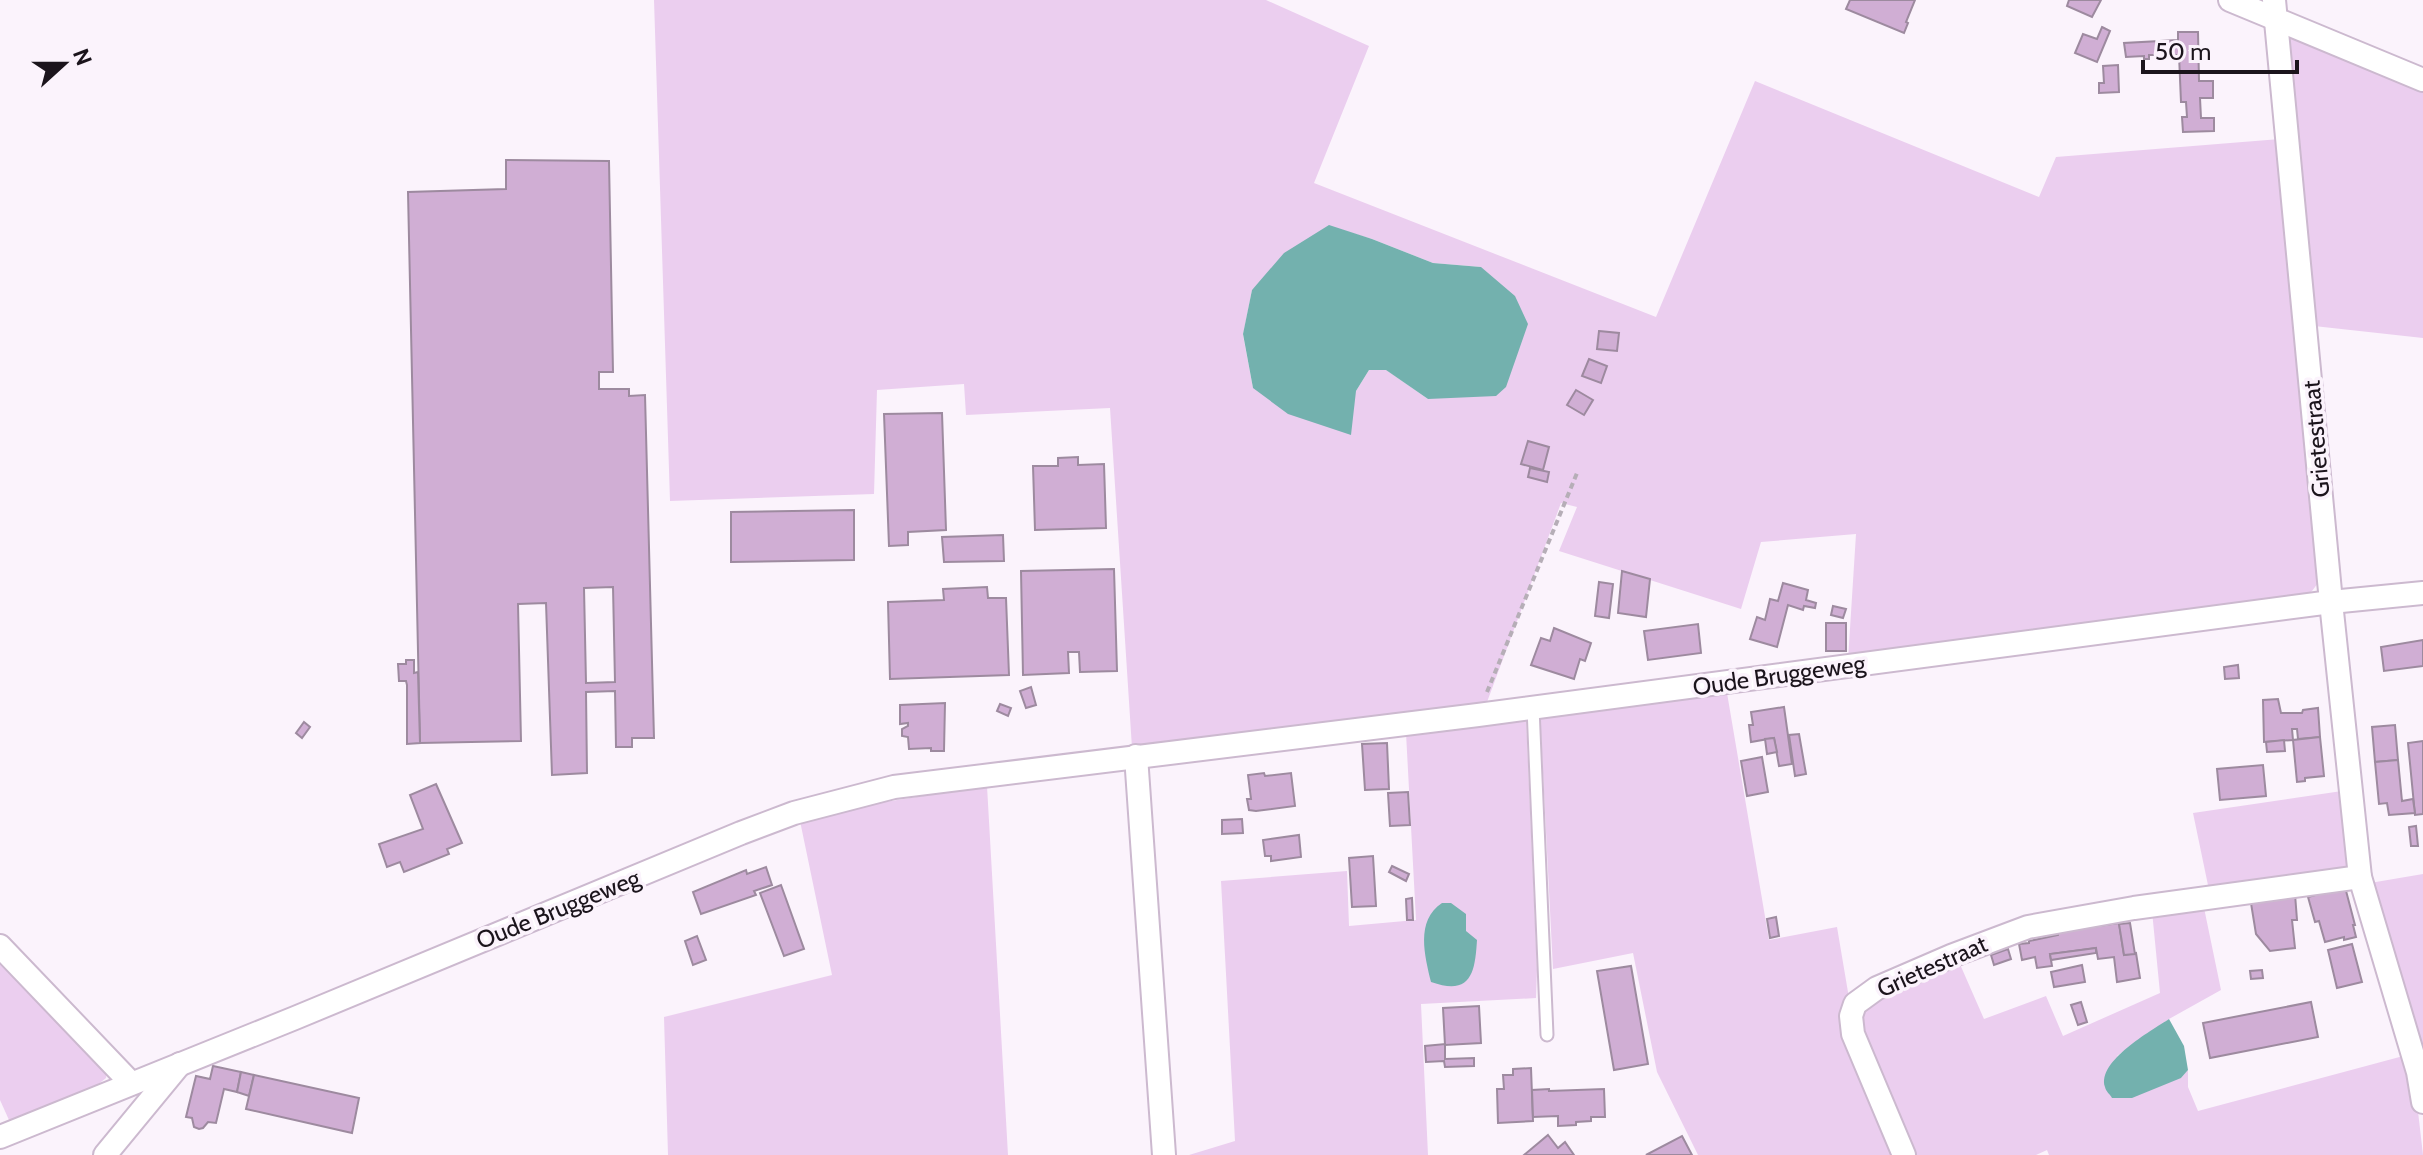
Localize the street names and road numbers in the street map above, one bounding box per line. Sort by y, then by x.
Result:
street label: Grietestraat [2296,379,2336,499]
street label: Oude Bruggeweg [1691,648,1868,701]
street label: Oude Bruggeweg [472,863,645,955]
street label: Grietestraat [1872,929,1992,1003]

